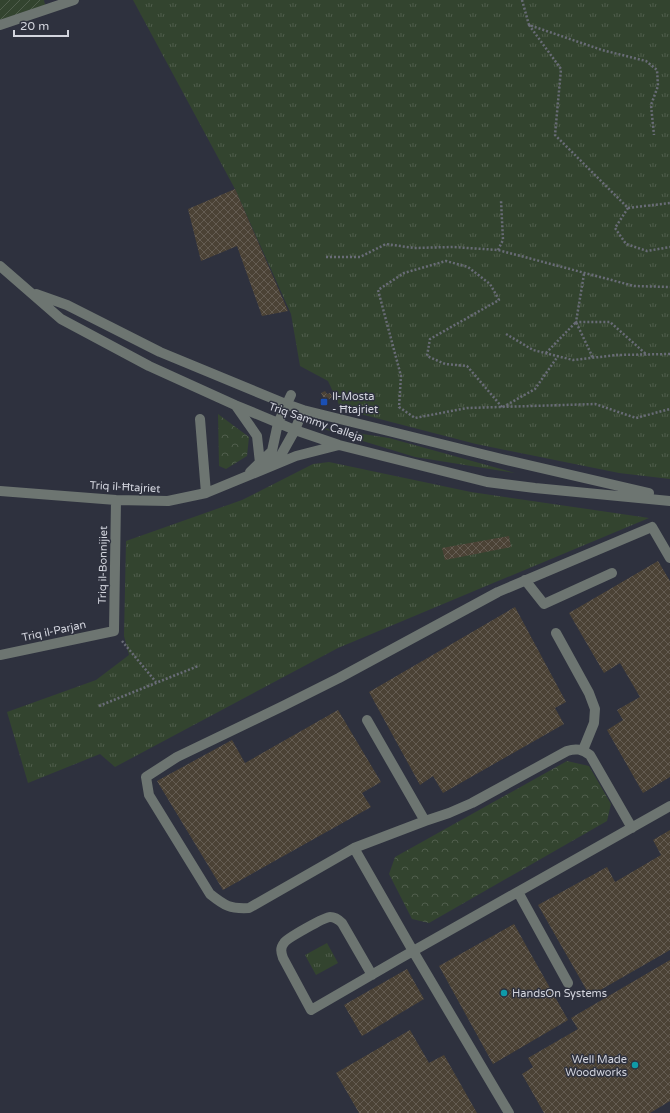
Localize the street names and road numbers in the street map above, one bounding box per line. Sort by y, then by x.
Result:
street label: Triq Sammy Calleja [267,400,365,444]
street label: Triq il-Ħtajriet [89,479,161,495]
street label: Triq il-Bonnijiet [96,526,110,604]
street label: Triq il-Parjan [21,618,87,644]

